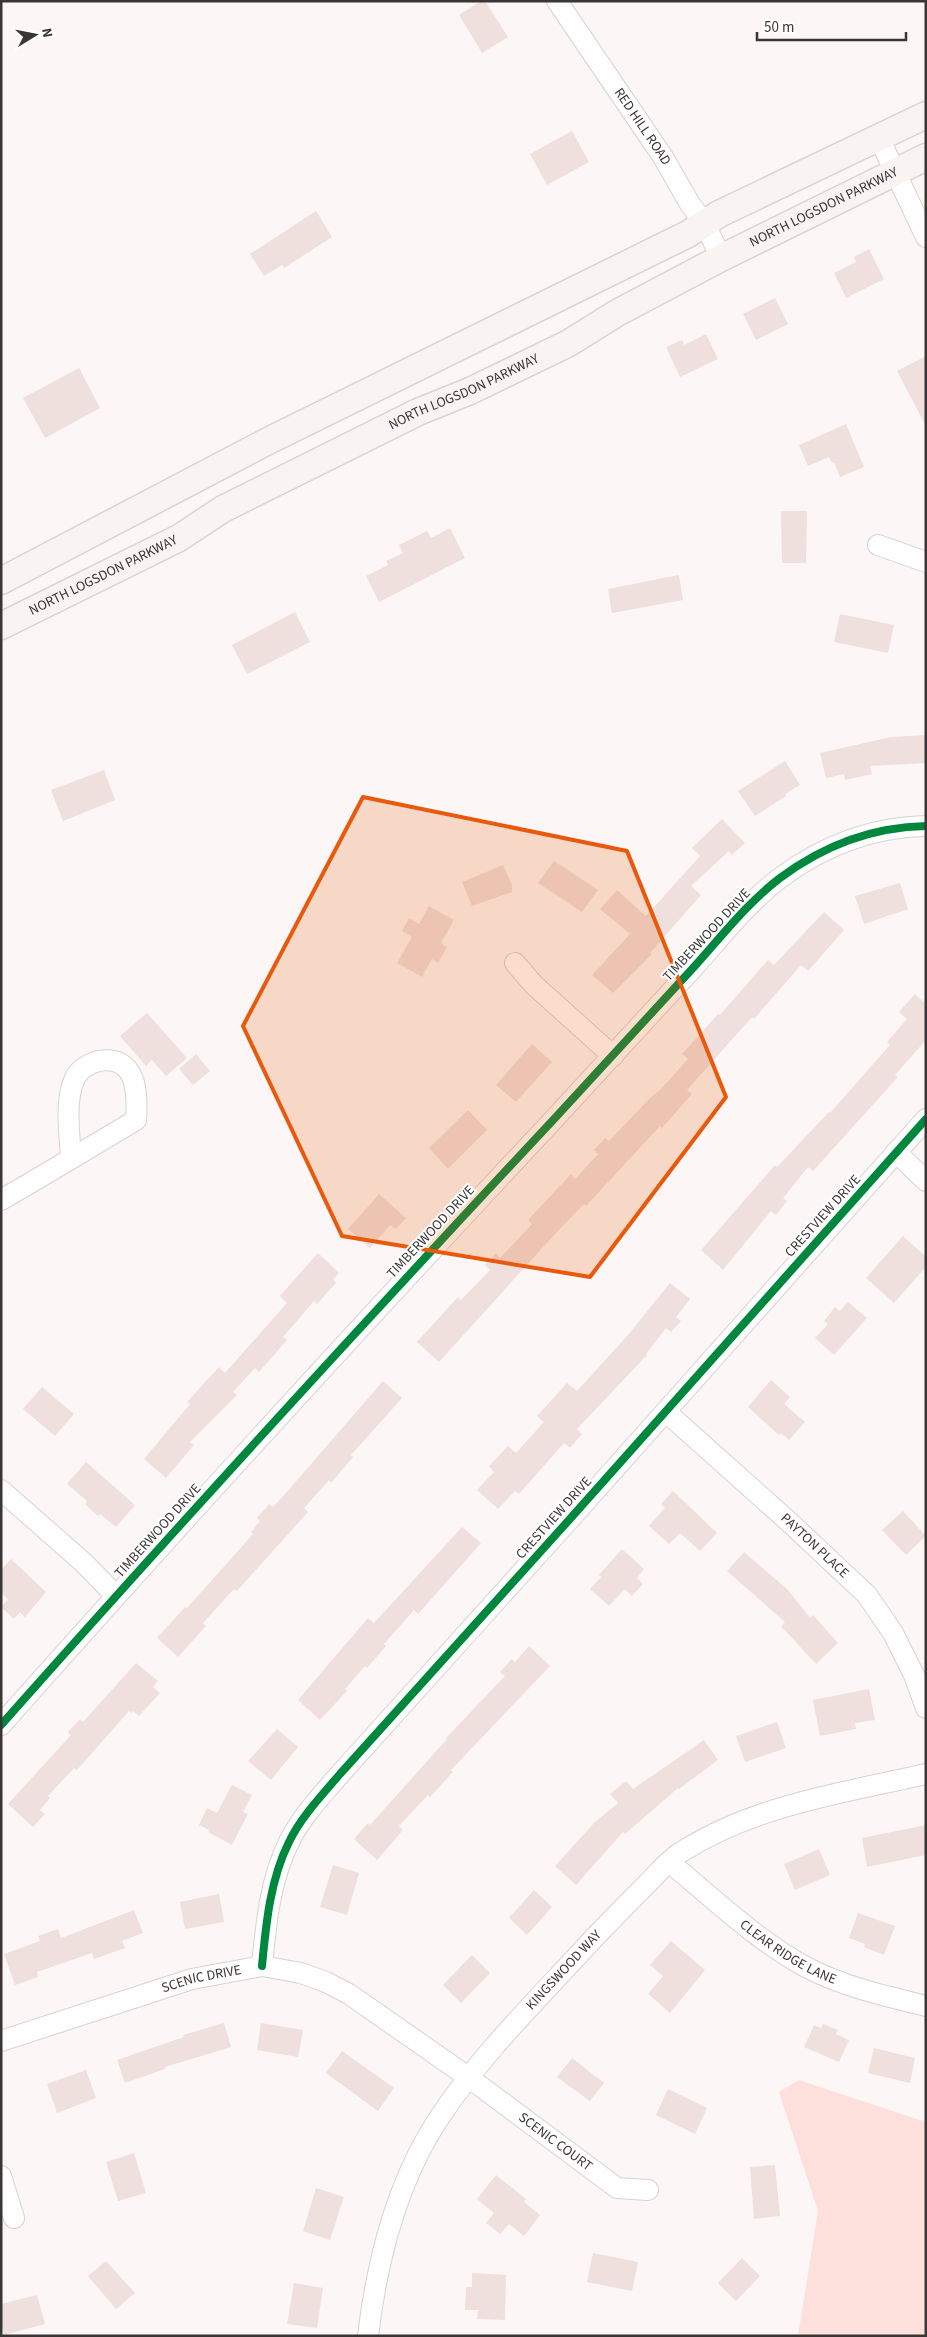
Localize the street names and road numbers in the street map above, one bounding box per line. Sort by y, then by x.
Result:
street label: RED HILL ROAD [609,84,676,169]
street label: NORTH LOGSDON PARKWAY [746,162,902,252]
street label: NORTH LOGSDON PARKWAY [385,349,543,435]
street label: NORTH LOGSDON PARKWAY [26,530,181,621]
street label: TIMBERWOOD DRIVE [658,884,756,986]
street label: CRESTVIEW DRIVE [780,1170,866,1262]
street label: TIMBERWOOD DRIVE [382,1181,480,1283]
street label: CRESTVIEW DRIVE [511,1472,597,1564]
street label: TIMBERWOOD DRIVE [110,1479,206,1583]
street label: PAYTON PLACE [776,1509,853,1583]
street label: CLEAR RIDGE LANE [735,1915,839,1990]
street label: KINGSWOOD WAY [521,1926,607,2015]
street label: SCENIC DRIVE [159,1960,243,1998]
street label: SCENIC COURT [514,2108,597,2176]

